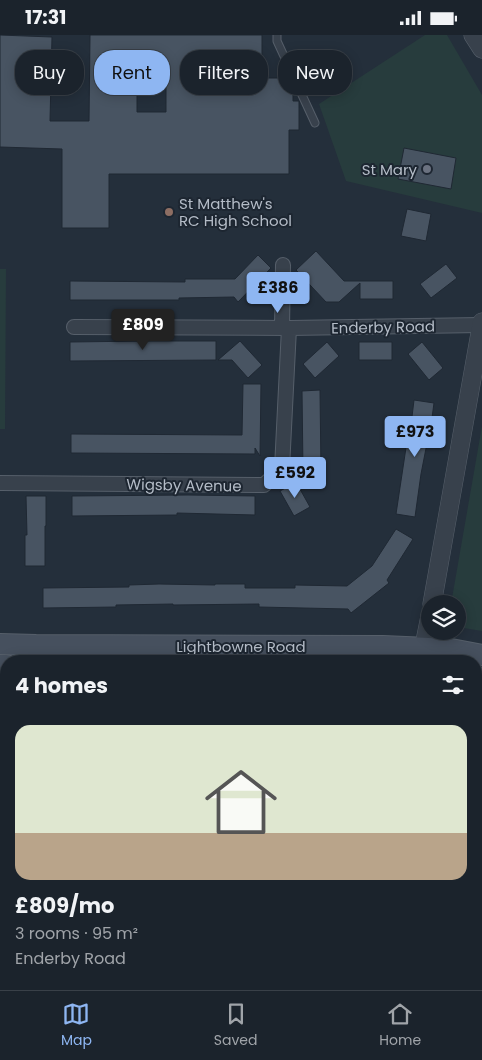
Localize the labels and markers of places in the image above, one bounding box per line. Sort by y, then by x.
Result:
place label: St Mary [362,159,418,180]
marker: St Mary [421,163,433,175]
place label: St Matthew's RC High School [179,193,292,231]
marker: St Matthew's RC High School [163,206,175,218]
pin: £386 [248,271,308,314]
pin: £809 [113,309,173,351]
pin: £973 [385,415,445,458]
pin: £592 [265,457,325,499]

